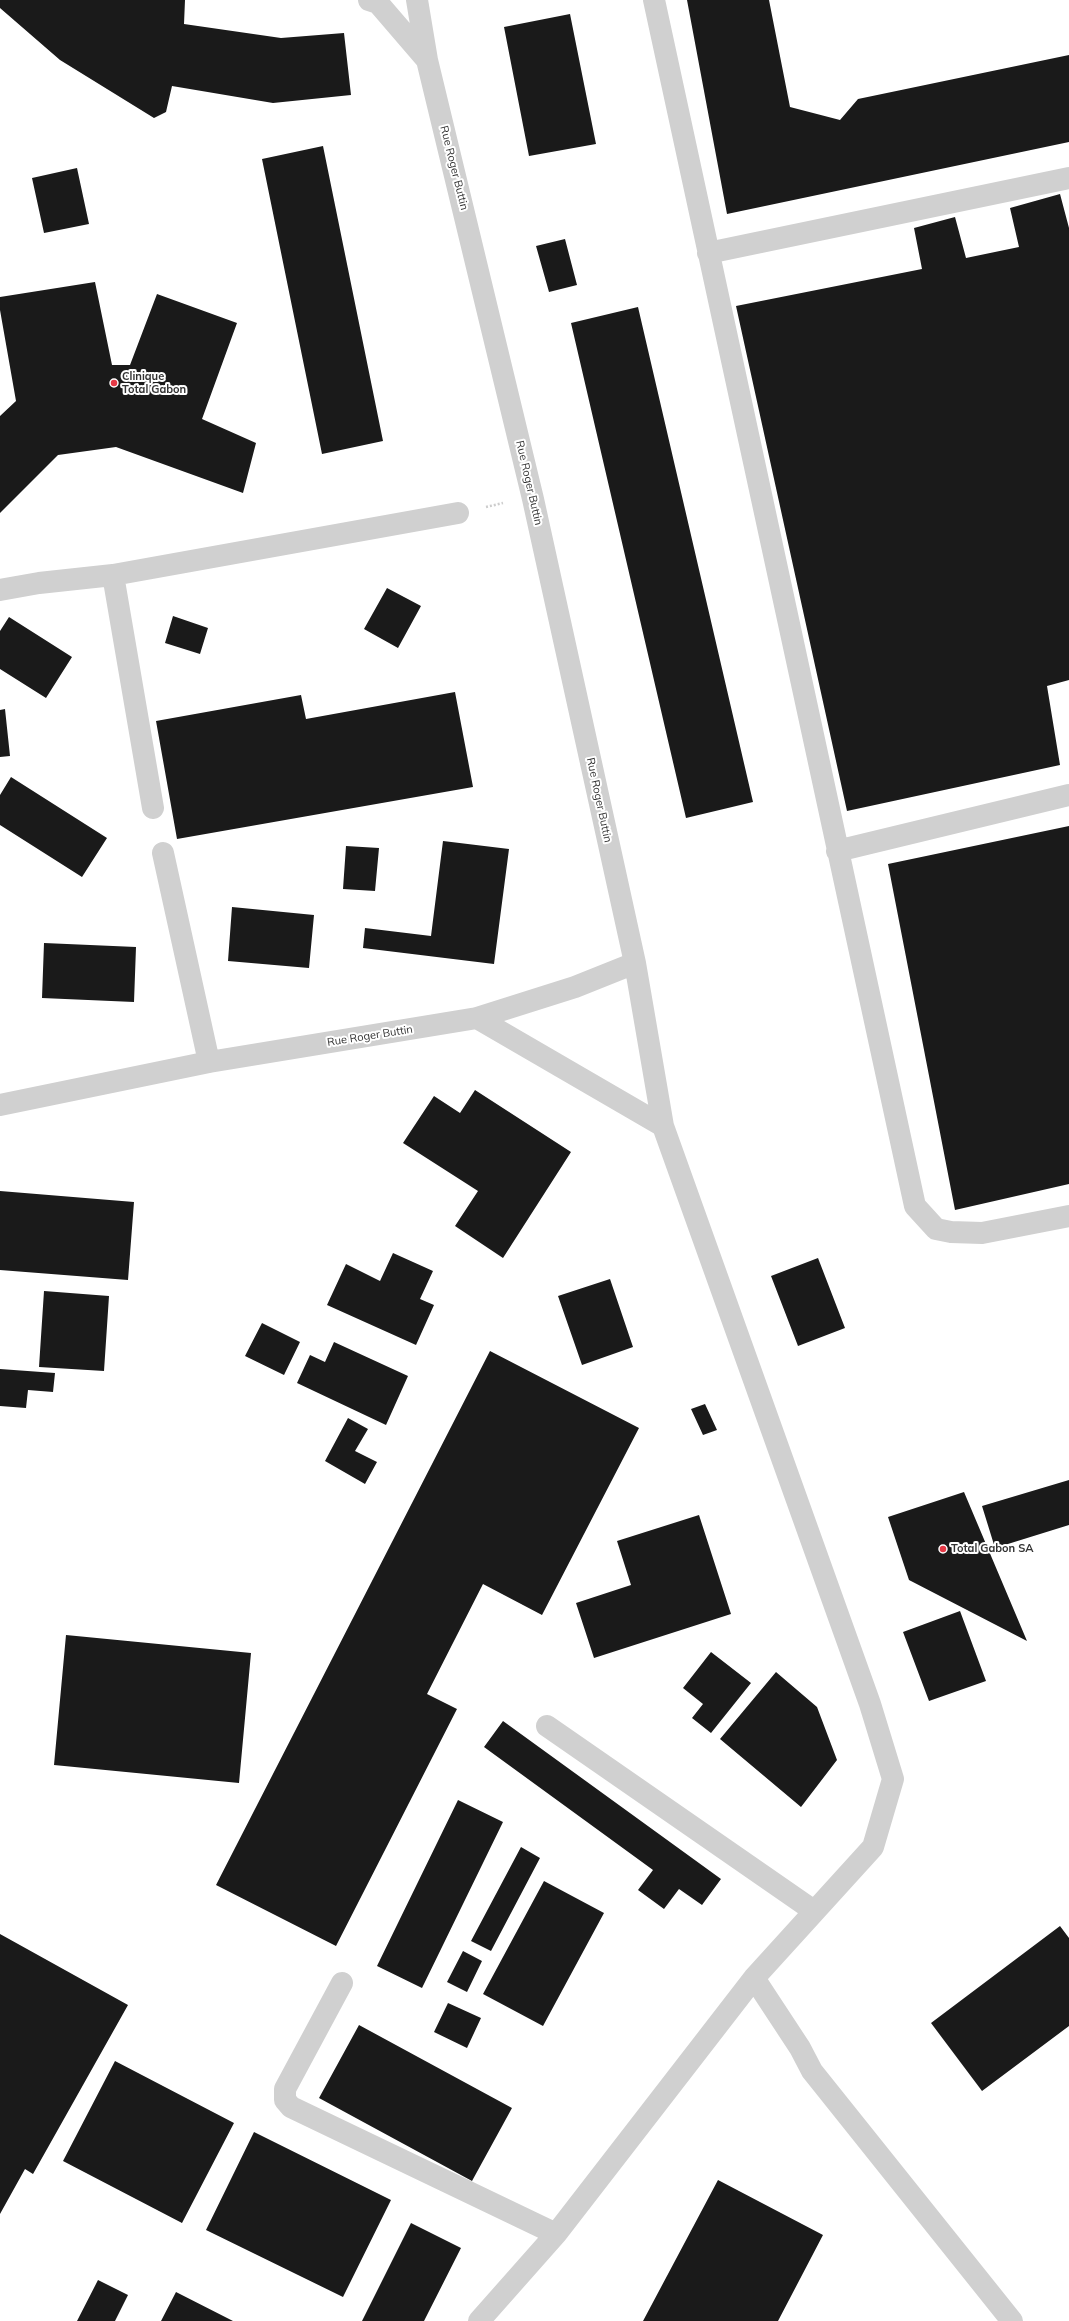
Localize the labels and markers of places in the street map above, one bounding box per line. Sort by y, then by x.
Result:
place label: Clinique Total Gabon [122,370,186,396]
marker: Clinique Total Gabon [109,378,119,388]
place label: Total Gabon SA [951,1542,1034,1556]
marker: Total Gabon SA [938,1544,948,1554]

